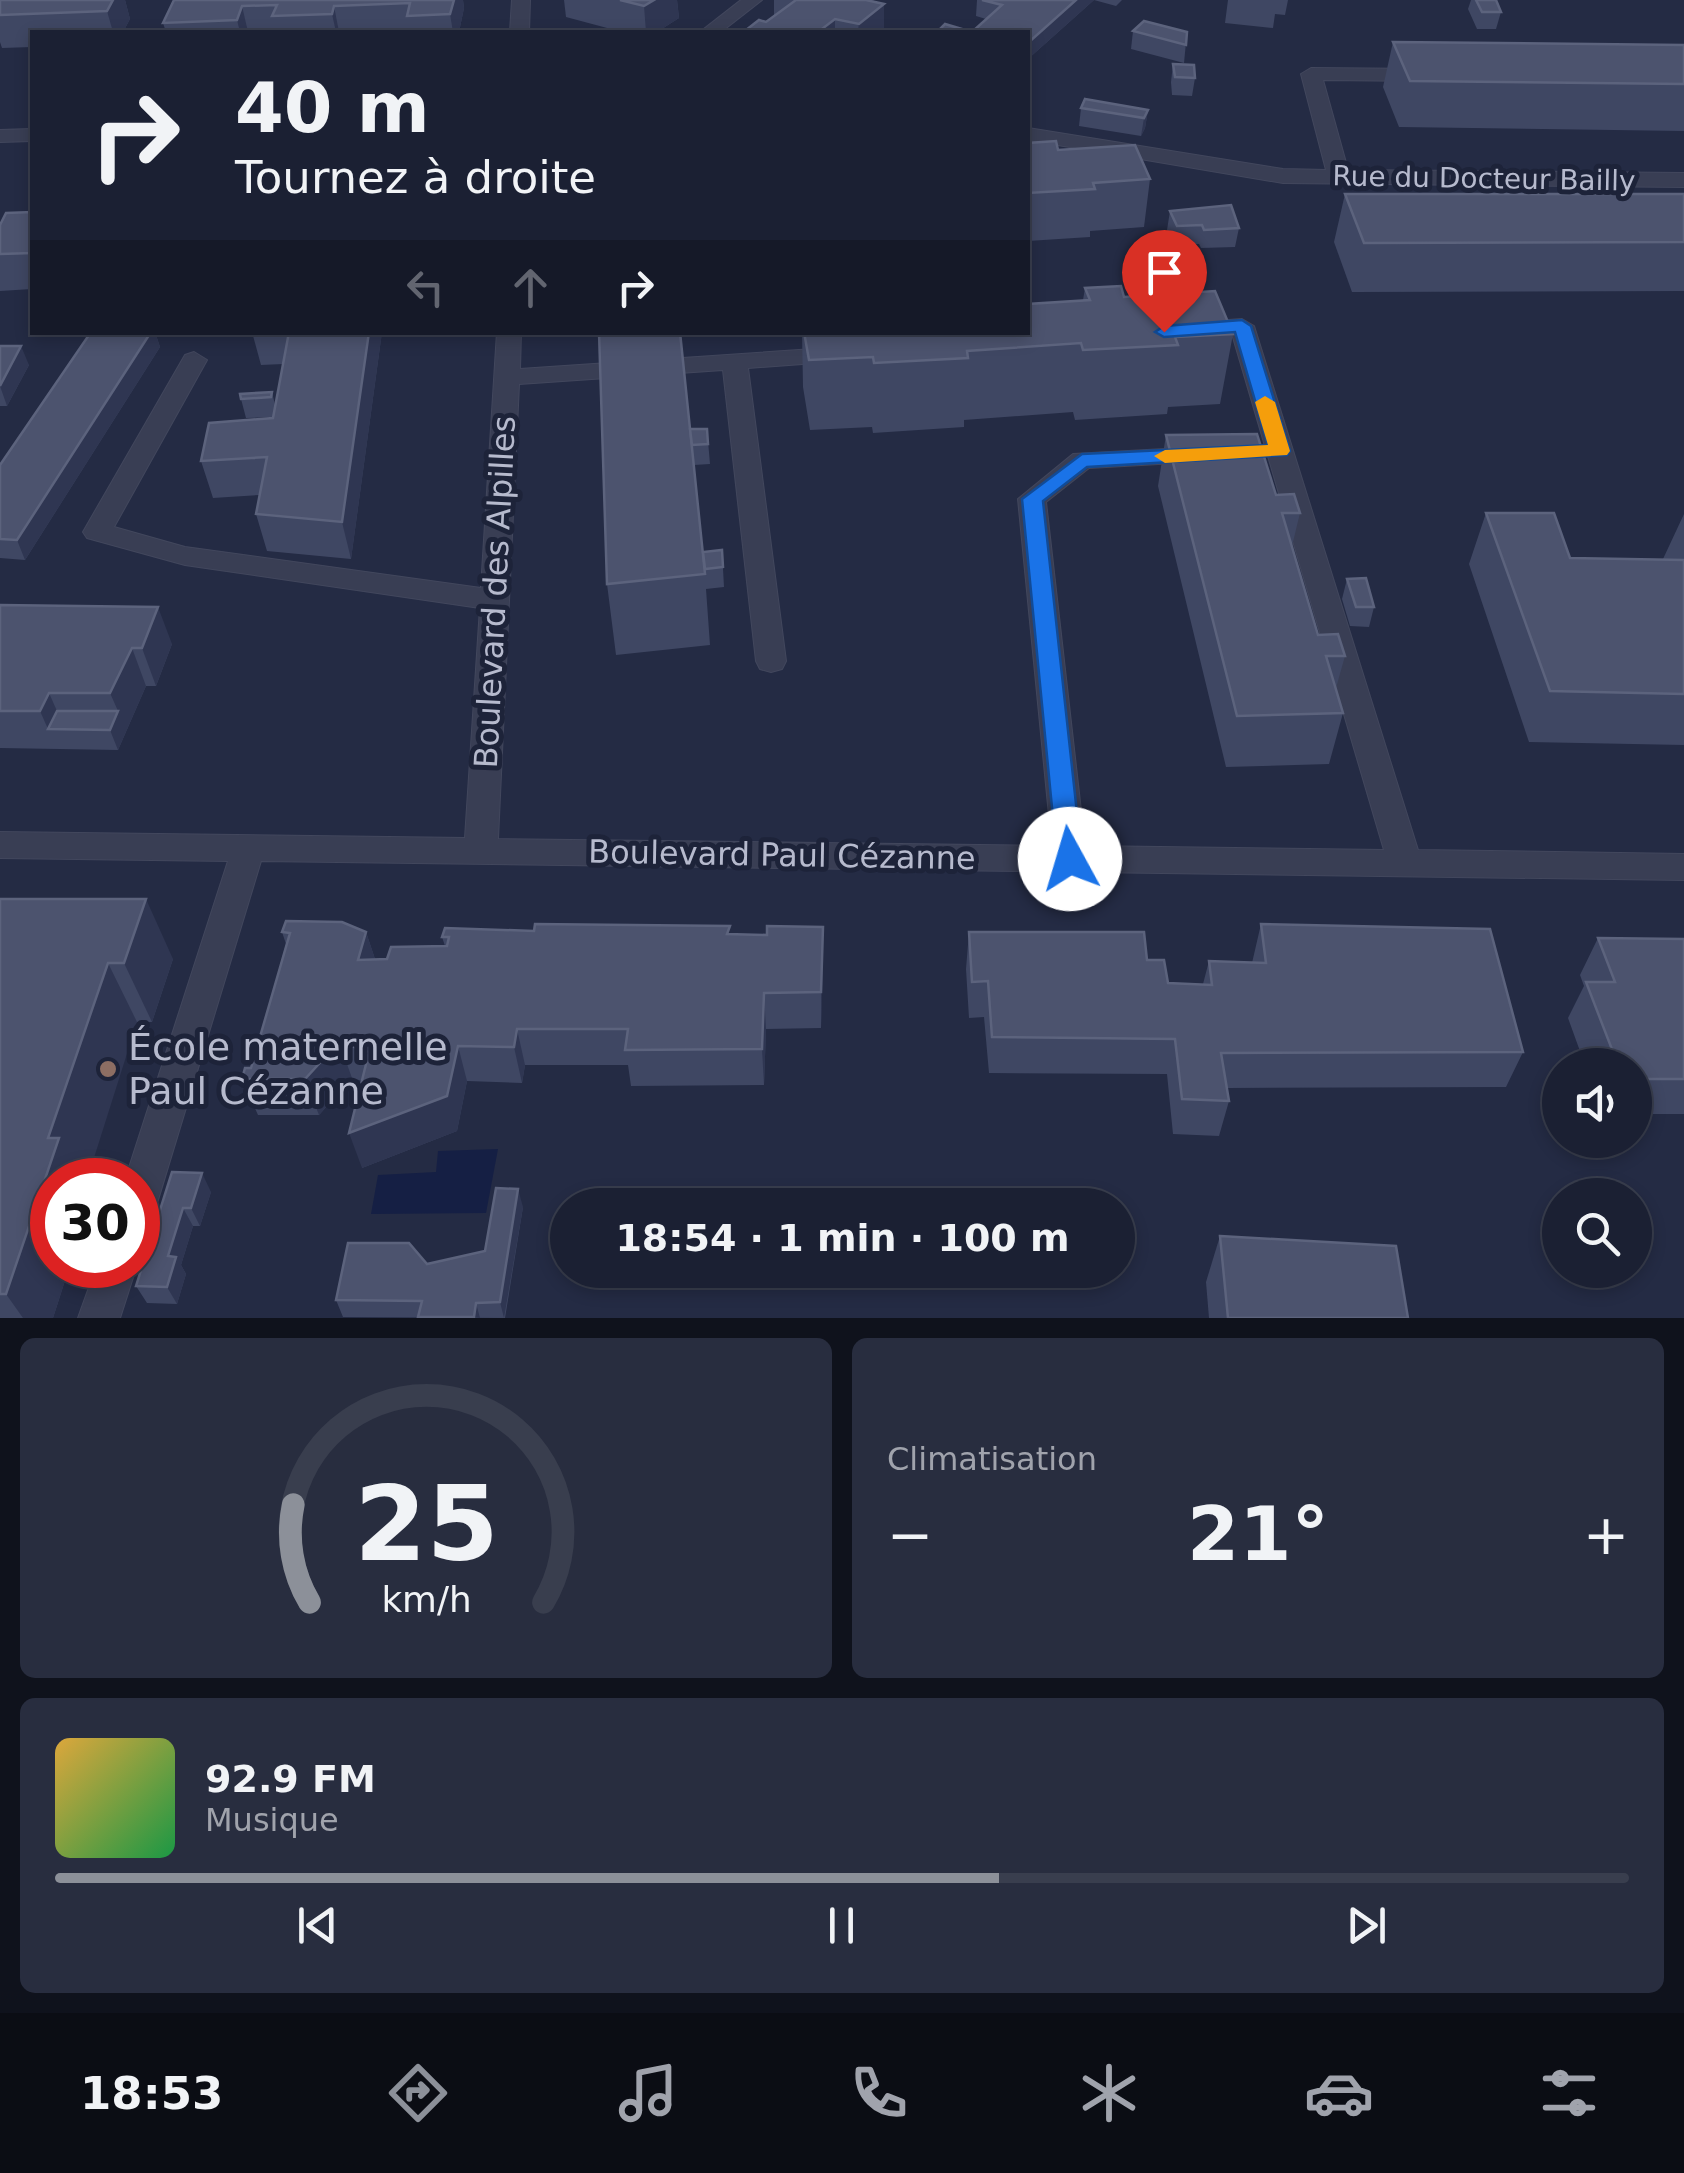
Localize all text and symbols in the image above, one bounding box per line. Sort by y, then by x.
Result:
text: 40 m [235,67,430,149]
icon: right [70,70,200,200]
text: Tournez à droite [235,151,596,204]
street label: Rue du Docteur Bailly [1332,159,1636,198]
pin [1122,230,1207,333]
icon: arrive [1137,245,1192,300]
icon: left [398,260,453,315]
icon: ahead [503,260,558,315]
icon: right [608,260,663,315]
street label: Boulevard des Alpilles [467,415,523,769]
position arrow [1018,807,1122,911]
street label: Boulevard Paul Cézanne [588,833,976,877]
place label: École maternelle Paul Cézanne [128,1025,448,1113]
map controls [1542,1048,1652,1288]
button: sound [1542,1048,1652,1158]
marker: École maternelle Paul Cézanne [97,1058,119,1080]
speed limit sign: 30 [30,1158,160,1288]
button: search [1542,1178,1652,1288]
text: 18:54 · 1 min · 100 m [615,1216,1070,1260]
text: Climatisation [887,1440,1097,1478]
text: 25 [354,1463,498,1585]
text: 21° [1187,1490,1329,1578]
text: − [887,1503,933,1567]
text: + [1583,1503,1629,1567]
text: km/h [381,1579,471,1620]
text: 92.9 FM [205,1757,376,1801]
text: Musique [205,1801,339,1839]
icon: previous [290,1898,345,1953]
icon: pause [814,1898,869,1953]
icon: next [1339,1898,1394,1953]
icon: directions [383,2058,453,2128]
icon: music [613,2058,683,2128]
icon: phone [844,2058,914,2128]
icon: climate [1074,2058,1144,2128]
icon: car [1304,2058,1374,2128]
icon: filters [1534,2058,1604,2128]
text: 18:53 [80,2067,223,2120]

